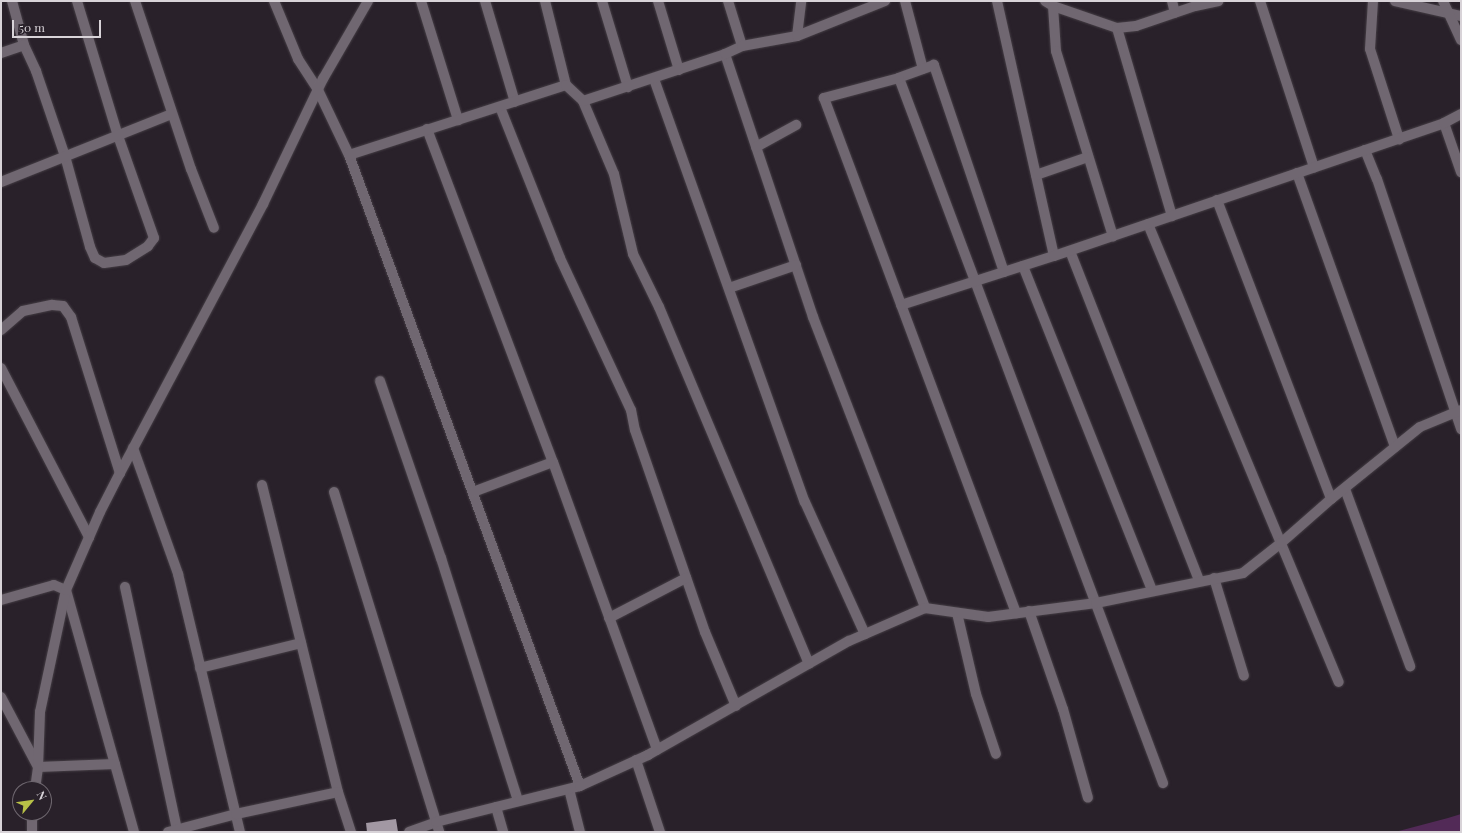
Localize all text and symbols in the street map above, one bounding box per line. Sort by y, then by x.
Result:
scale bar [14,12,103,38]
text: 50 m [19,19,45,35]
north arrow [12,781,52,821]
text: N [34,788,51,803]

